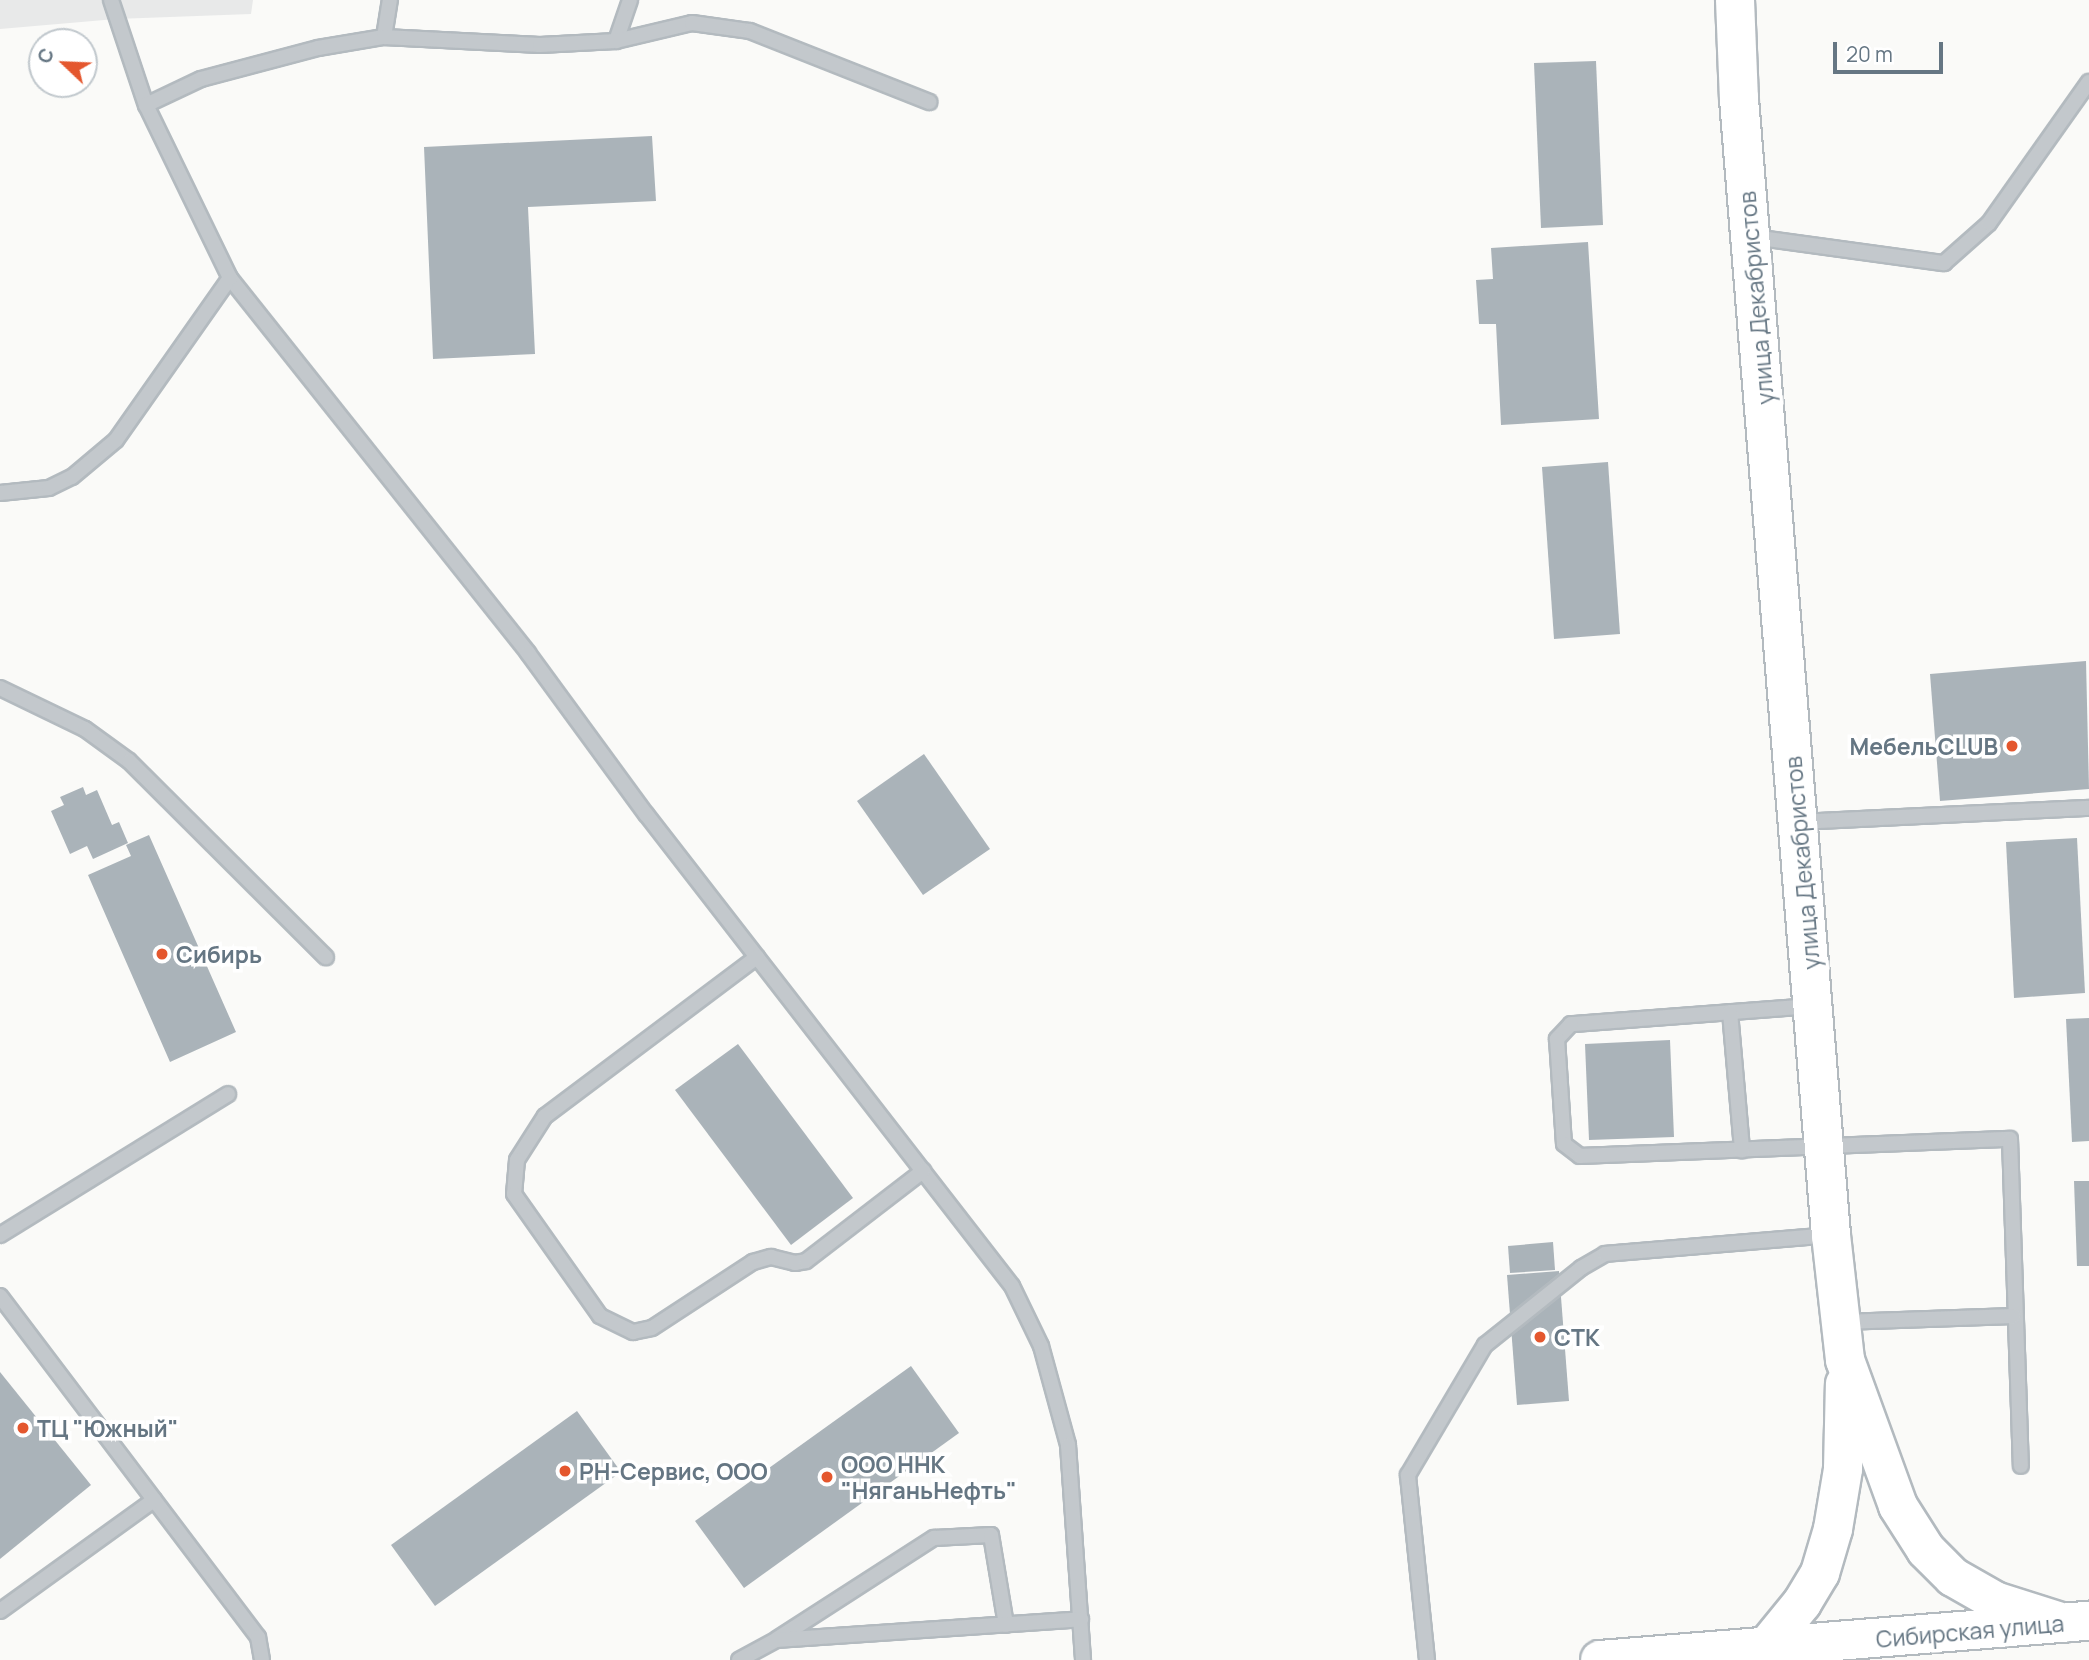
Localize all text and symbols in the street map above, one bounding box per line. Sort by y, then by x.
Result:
north arrow [28,28,98,98]
scale bar [1837,28,1947,72]
text: 20 m [1846,40,1893,68]
text: С [31,44,60,67]
street label: улица Декабристов [1733,190,1779,406]
place label: МебельCLUB [1850,732,1998,760]
marker: МебельCLUB [2004,738,2020,754]
street label: улица Декабристов [1779,755,1825,971]
place label: Сибирь [176,940,262,968]
marker: Сибирь [154,946,170,962]
place label: СТК [1554,1323,1600,1351]
marker: СТК [1532,1329,1548,1345]
place label: ТЦ "Южный" [37,1414,178,1442]
marker: ТЦ "Южный" [15,1420,31,1436]
place label: ООО ННК "НяганьНефть" [841,1450,1017,1504]
place label: РН-Сервис, ООО [579,1457,768,1485]
marker: РН-Сервис, ООО [557,1463,573,1479]
marker: ООО ННК "НяганьНефть" [819,1469,835,1485]
street label: Сибирская улица [1875,1609,2065,1653]

